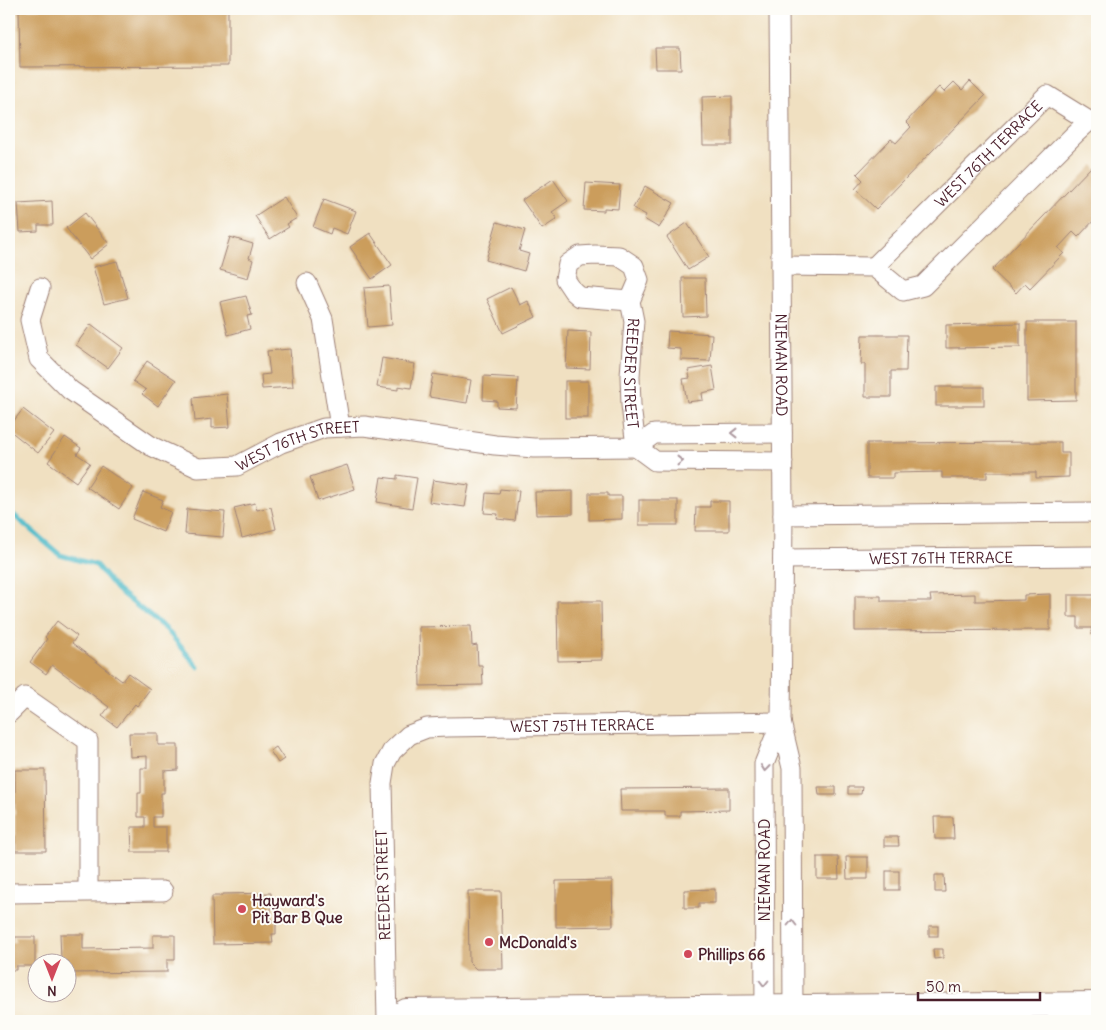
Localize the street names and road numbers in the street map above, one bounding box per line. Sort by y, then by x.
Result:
street label: WEST 76TH TERRACE [930,96,1046,211]
street label: NIEMAN ROAD [772,313,792,417]
street label: REEDER STREET [620,317,644,430]
street label: WEST 76TH STREET [232,417,360,475]
street label: WEST 76TH TERRACE [869,547,1013,568]
street label: WEST 75TH TERRACE [510,714,655,736]
street label: NIEMAN ROAD [755,819,774,921]
street label: REEDER STREET [372,829,394,941]

